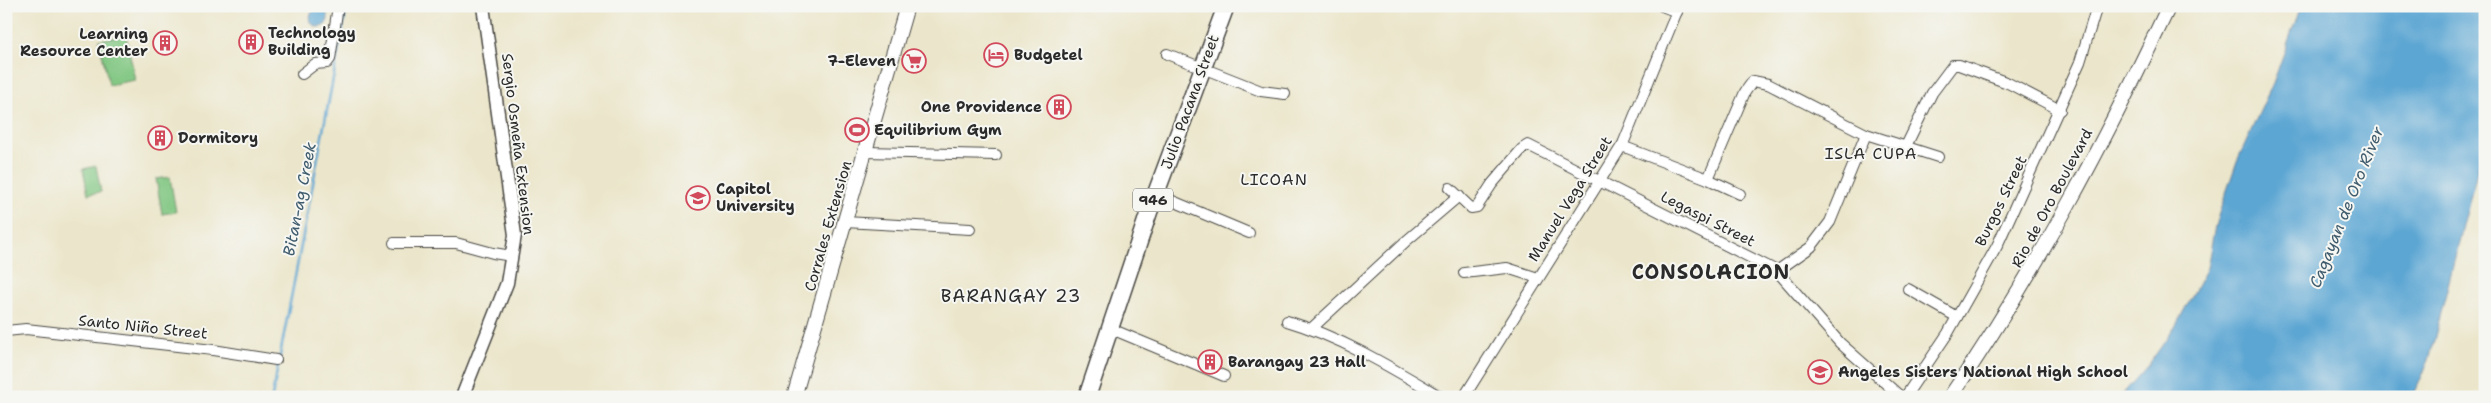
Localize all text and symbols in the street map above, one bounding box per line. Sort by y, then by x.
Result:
place label: Technology Building [268,23,356,60]
place label: Learning Resource Center [20,24,148,61]
building icon: Technology Building [238,29,264,55]
building icon: Learning Resource Center [152,30,178,56]
street label: Julio Pacana Street [1156,32,1224,172]
hotel icon: Budgetel [983,42,1009,68]
place label: Budgetel [1014,45,1083,65]
supermarket icon: 7-Eleven [901,48,927,74]
place label: 7-Eleven [828,51,896,71]
street label: Sergio Osmeña Extension [497,52,539,236]
building icon: One Providence [1046,94,1072,120]
place label: One Providence [921,97,1042,117]
sports icon: Equilibrium Gym [844,117,870,143]
place label: Equilibrium Gym [874,120,1002,140]
water label: Cagayan de Oro River [2304,123,2389,291]
building icon: Dormitory [147,125,173,151]
street label: Rio de Oro Boulevard [2007,125,2097,271]
place label: Dormitory [178,128,258,148]
street label: Manuel Vega Street [1523,133,1617,265]
water label: Bitan-ag Creek [278,140,321,258]
district label: ISLA CUPA [1825,143,1917,164]
street label: Burgos Street [1970,152,2032,250]
street label: Corrales Extension [800,158,856,294]
district label: LICOAN [1240,169,1308,190]
place label: Capitol University [716,179,795,216]
school or university icon: Capitol University [685,185,711,211]
street label: Legaspi Street [1657,187,1759,251]
road number: 946 [1133,188,1173,212]
district label: CONSOLACION [1632,259,1790,285]
district label: BARANGAY 23 [941,284,1081,308]
street label: Santo Niño Street [78,310,208,344]
building icon: Barangay 23 Hall [1197,349,1223,375]
place label: Barangay 23 Hall [1228,352,1366,372]
school or university icon: Angeles Sisters National High School [1807,359,1833,385]
place label: Angeles Sisters National High School [1838,362,2128,382]

